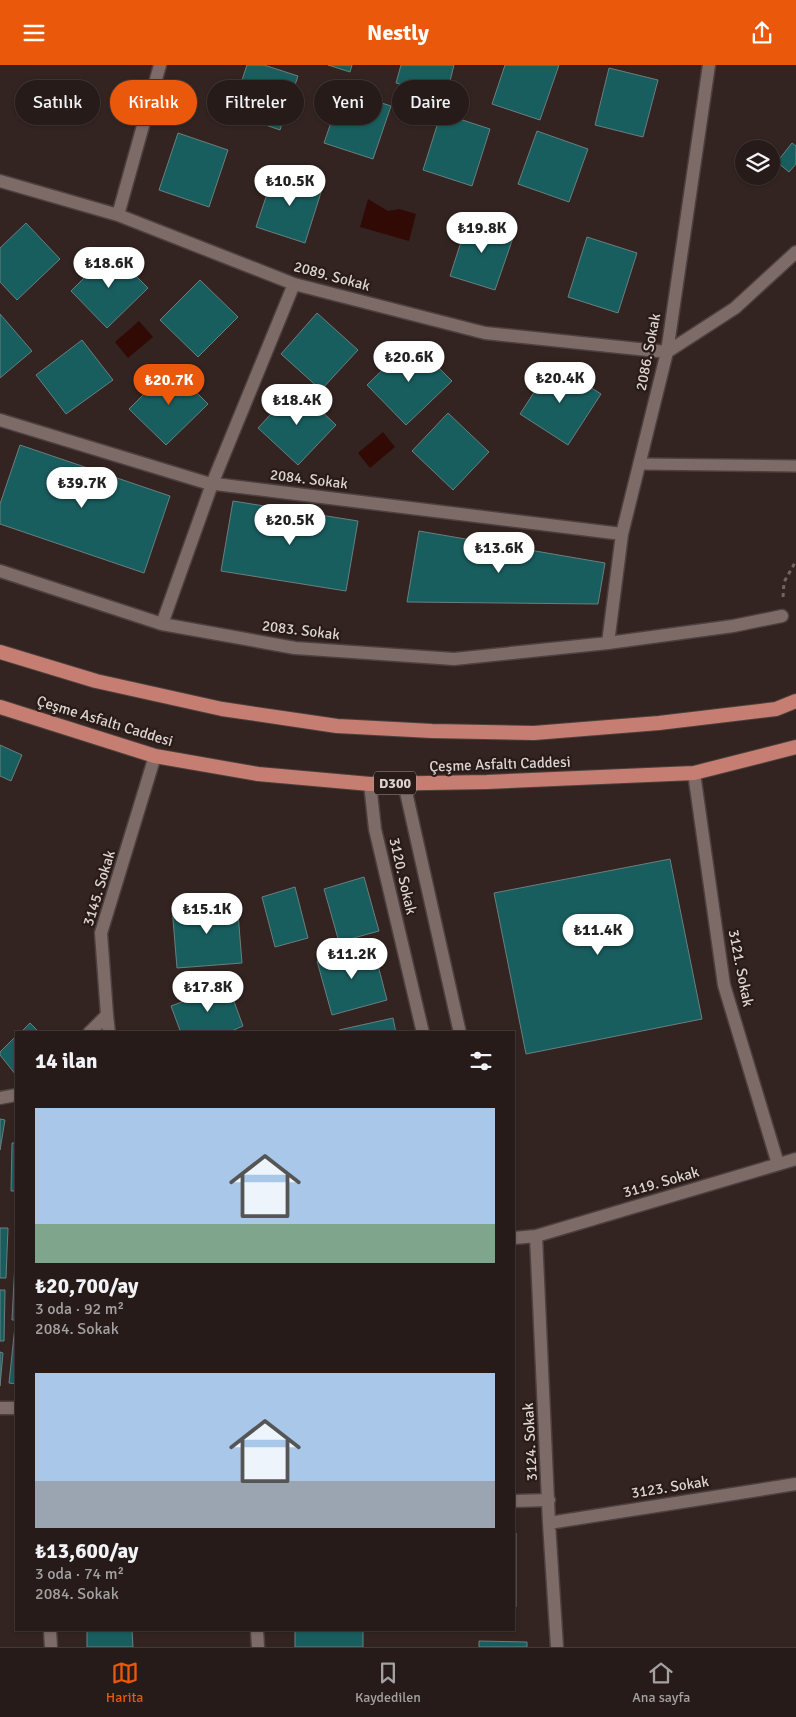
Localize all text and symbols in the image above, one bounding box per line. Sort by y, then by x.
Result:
icon: menu [20,19,48,47]
text: Nestly [367,19,429,46]
icon: share [748,19,776,47]
chip: Satılık [15,80,100,125]
chip: Kiralık [110,80,197,125]
chip: Filtreler [207,80,304,125]
chip: Yeni [314,80,382,125]
chip: Daire [392,80,469,125]
map controls [735,140,780,185]
button: layers [735,140,780,185]
pin: ₺10.5K [249,165,331,207]
text: ₺10.5K [265,171,315,191]
pin: ₺19.8K [441,211,523,254]
text: ₺19.8K [457,218,507,238]
pin: ₺18.6K [68,247,150,289]
text: ₺18.6K [84,253,134,273]
street label: 2089. Sokak [292,257,373,295]
street label: 2086. Sokak [632,311,664,392]
pin: ₺20.6K [368,341,450,383]
text: ₺20.6K [384,347,434,367]
pin: ₺20.4K [519,361,601,404]
pin: ₺20.7K [128,363,210,406]
text: ₺20.4K [535,368,585,388]
text: ₺20.7K [144,370,194,390]
pin: ₺18.4K [256,383,338,426]
text: ₺18.4K [272,390,322,410]
street label: 2084. Sokak [269,465,349,493]
pin: ₺39.7K [41,467,123,509]
text: ₺39.7K [57,473,107,493]
pin: ₺20.5K [249,503,331,546]
text: ₺20.5K [265,510,315,530]
pin: ₺13.6K [458,531,540,574]
text: ₺13.6K [474,538,524,558]
street label: 2083. Sokak [261,616,341,644]
street label: Çeşme Asfaltı Caddesi [35,692,175,750]
street label: Çeşme Asfaltı Caddesi [429,753,571,775]
road number: D300 [374,771,416,795]
street label: 3120. Sokak [385,836,421,917]
street label: 3145. Sokak [79,847,119,928]
pin: ₺15.1K [166,893,248,935]
text: ₺15.1K [182,899,232,919]
pin: ₺11.4K [557,913,639,956]
text: ₺11.4K [573,920,623,940]
street label: 3121. Sokak [725,928,757,1009]
pin: ₺11.2K [311,937,393,980]
text: ₺11.2K [327,944,377,964]
pin: ₺17.8K [167,971,249,1013]
text: ₺17.8K [183,977,233,997]
icon: filters [467,1047,495,1075]
text: 14 ilan [35,1048,97,1074]
icon: home [220,1141,310,1231]
street label: 3119. Sokak [621,1162,702,1201]
text: ₺20,700/ay [35,1273,138,1299]
text: 3 oda · 92 m² [35,1299,124,1319]
text: 2084. Sokak [35,1319,119,1339]
street label: 3124. Sokak [519,1402,541,1482]
icon: home [220,1406,310,1496]
street label: 3123. Sokak [630,1472,711,1502]
text: ₺13,600/ay [35,1538,138,1564]
text: 3 oda · 74 m² [35,1564,124,1584]
text: 2084. Sokak [35,1584,119,1604]
tab: Harita [106,1659,143,1706]
tab: Kaydedilen [355,1659,421,1706]
tab: Ana sayfa [632,1659,690,1706]

